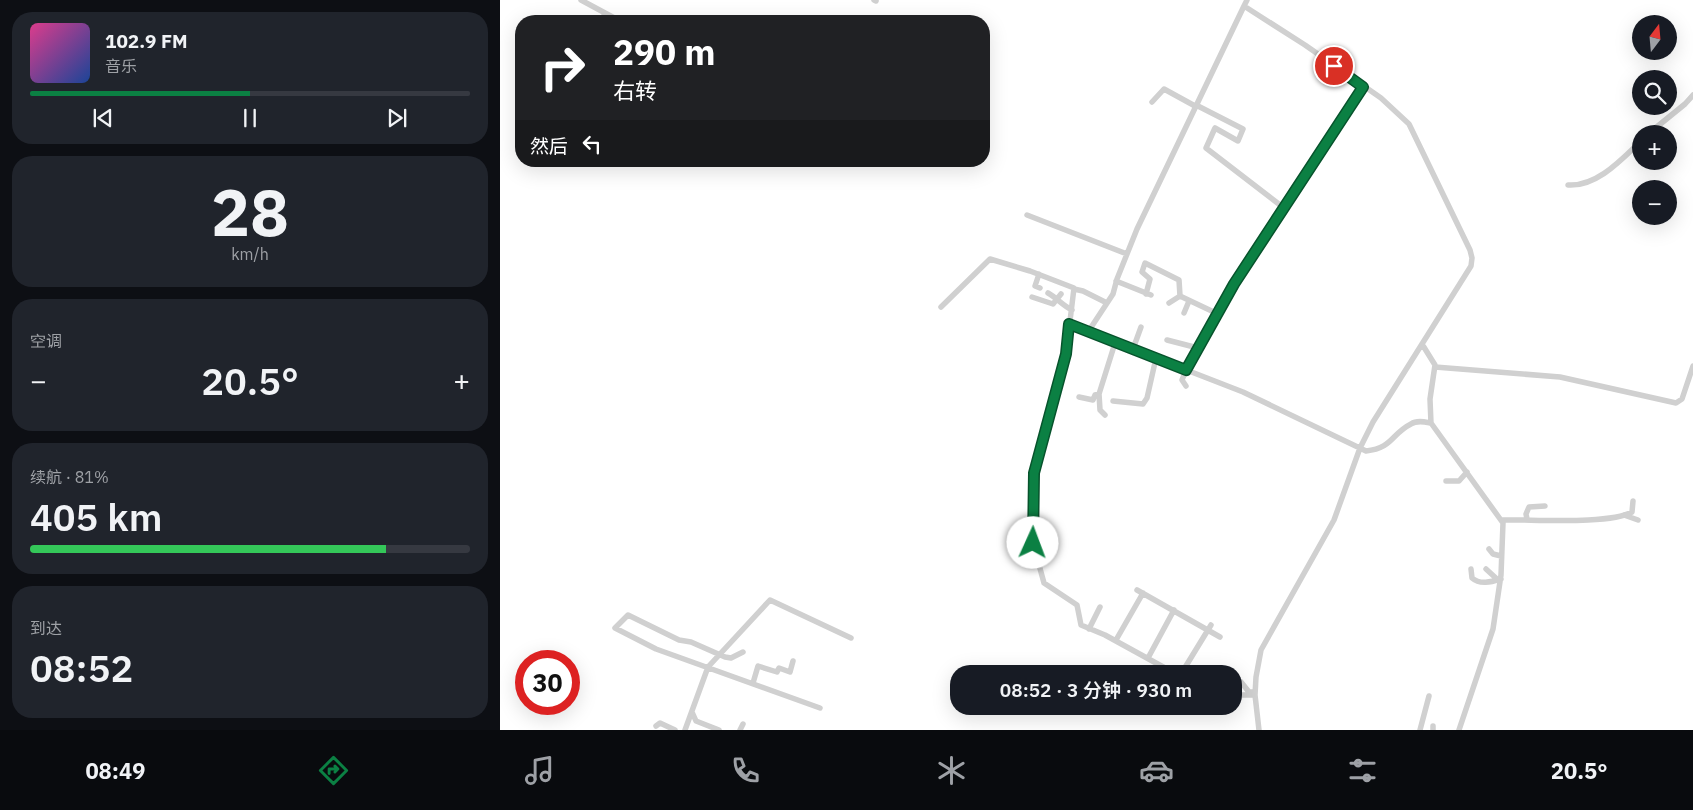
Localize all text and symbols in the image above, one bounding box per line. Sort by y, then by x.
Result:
north arrow [1632,15,1678,60]
map controls [1632,15,1677,225]
text: 102.9 FM [105,29,188,53]
text: 290 m [613,29,716,75]
icon: right [530,35,595,100]
pin [1313,45,1355,87]
icon: arrive [1320,52,1348,80]
text: 音乐 [105,56,137,76]
button: search [1632,70,1677,115]
text: 右转 [613,76,657,105]
icon: previous [89,104,117,132]
icon: pause [236,104,264,132]
icon: next [383,104,411,132]
button: + [1632,125,1677,170]
icon: left [578,130,606,158]
text: 然后 [530,134,568,158]
text: 28 [211,169,289,254]
button: − [1632,180,1677,225]
text: km/h [231,244,269,264]
text: 空调 [30,331,62,351]
text: 20.5° [201,356,299,405]
text: − [30,362,47,399]
text: + [453,362,470,399]
text: 续航 · 81% [30,467,109,487]
text: 405 km [30,492,162,541]
position arrow [1006,516,1058,568]
text: 到达 [30,618,62,638]
text: 08:52 [30,643,133,692]
speed limit sign: 30 [515,650,580,715]
text: 08:52 · 3 分钟 · 930 m [1000,678,1192,702]
icon: directions [316,753,351,788]
icon: music [522,753,557,788]
icon: phone [728,753,763,788]
icon: climate [934,753,969,788]
icon: car [1139,753,1174,788]
icon: filters [1345,753,1380,788]
text: 08:49 [85,756,145,785]
text: 20.5° [1551,756,1608,785]

